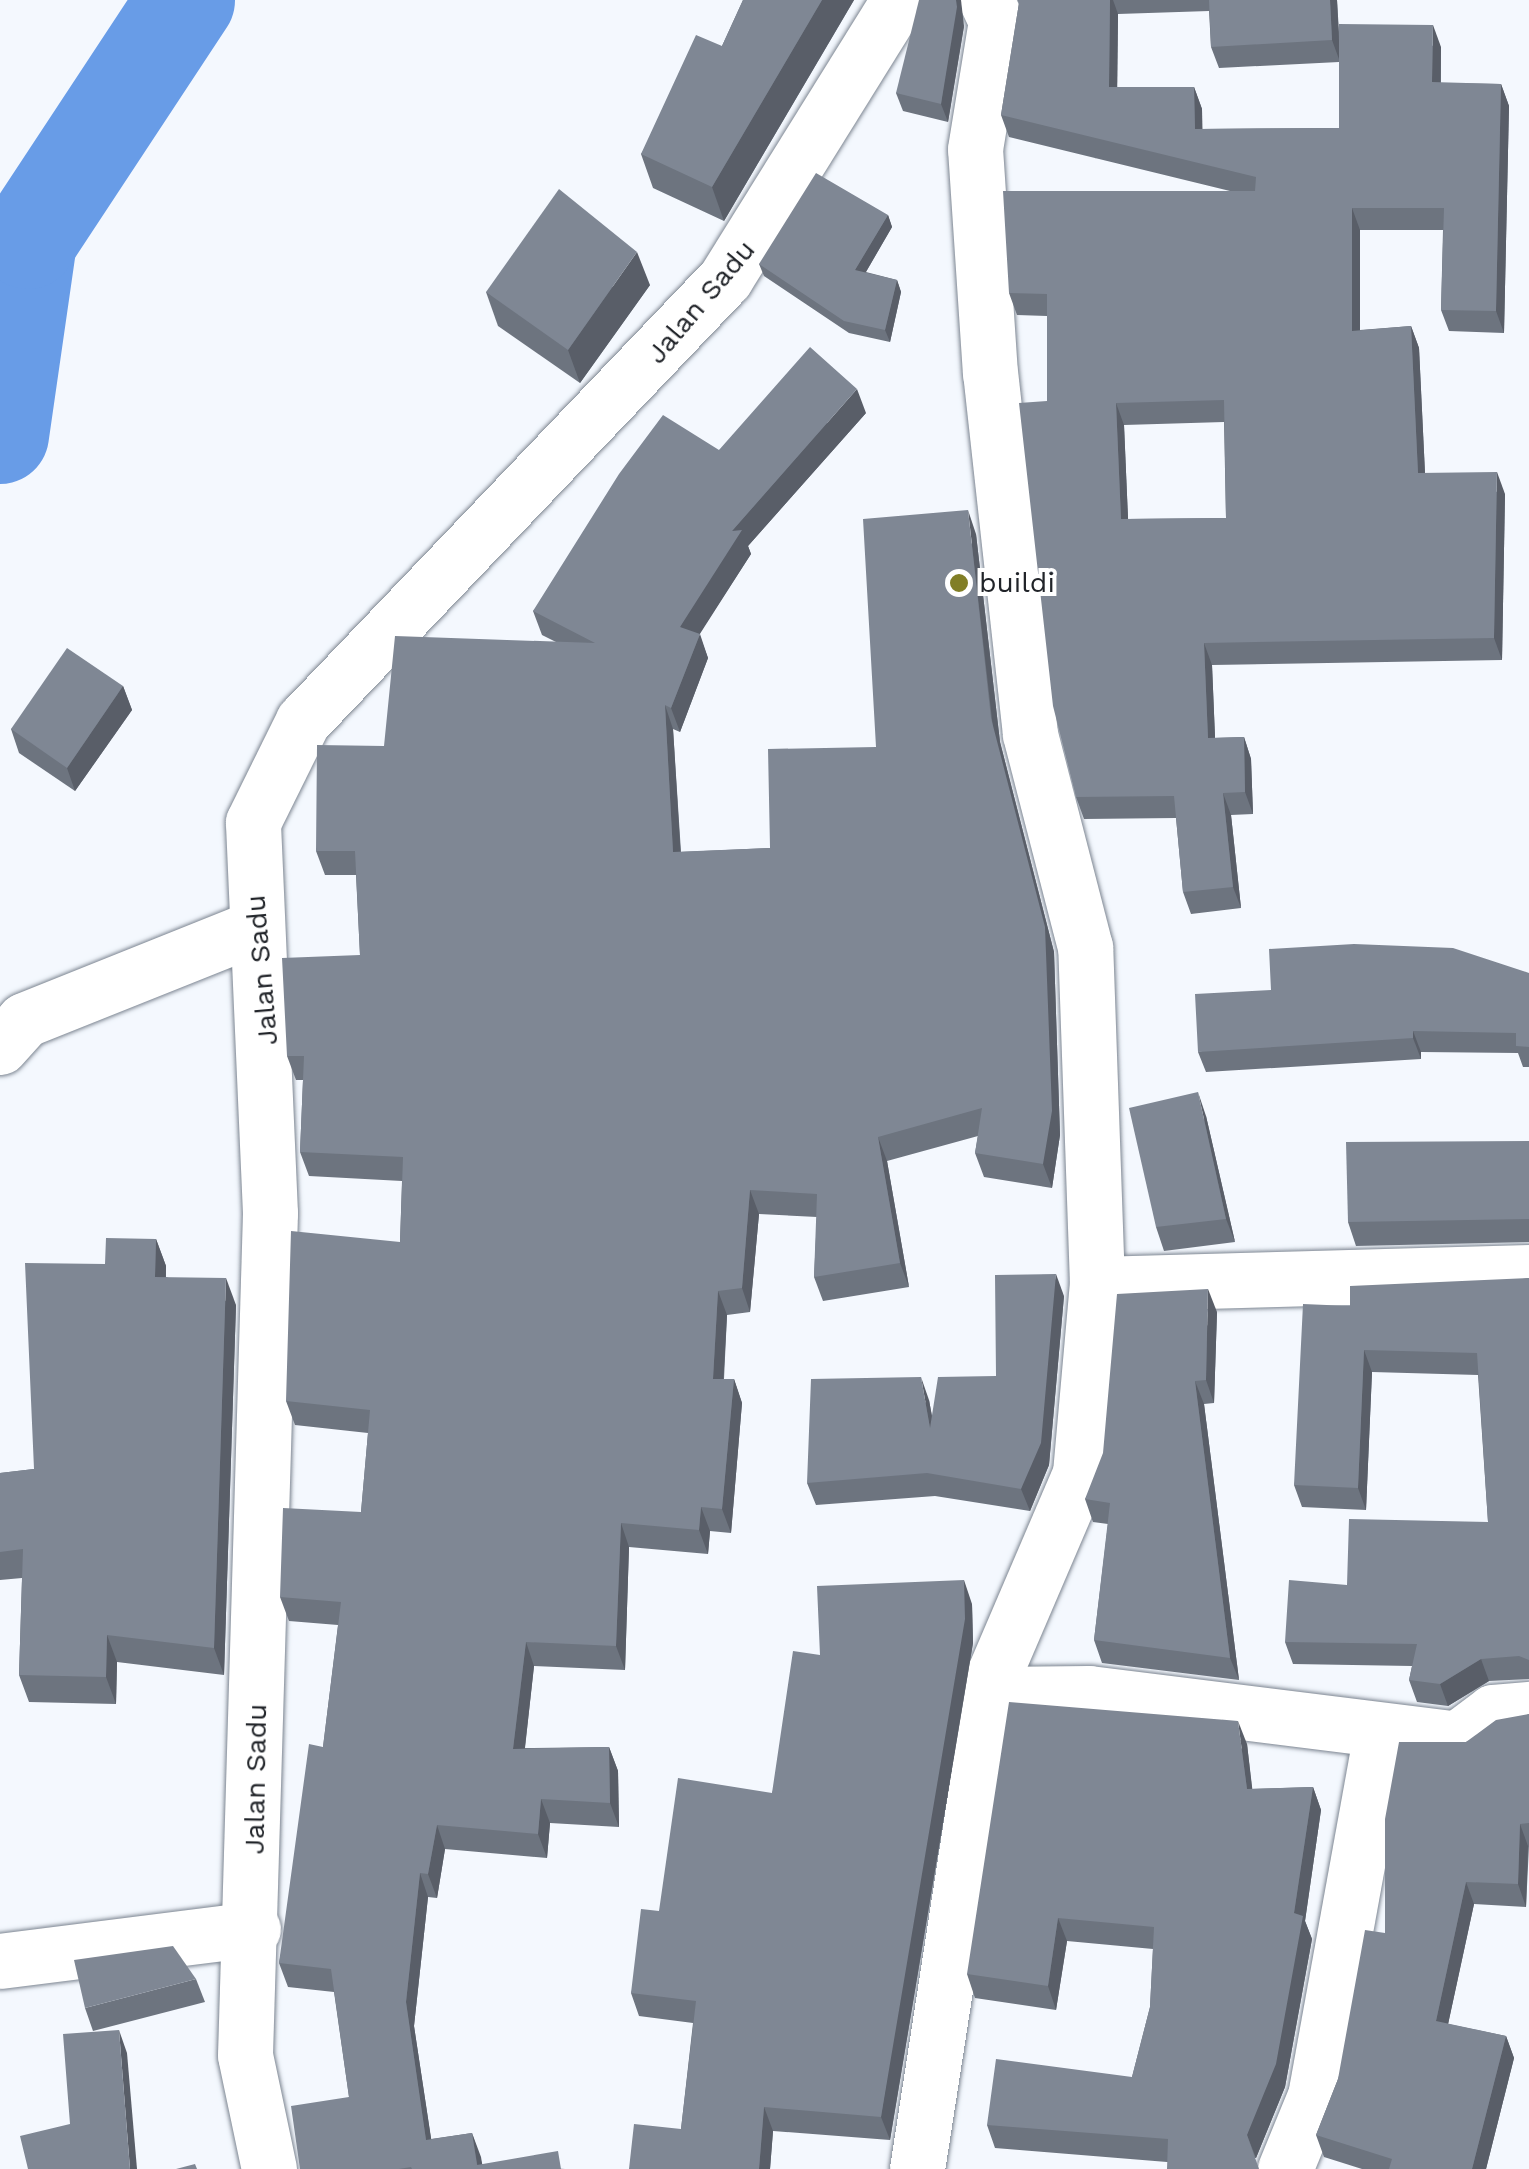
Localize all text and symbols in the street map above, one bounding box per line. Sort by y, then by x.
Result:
street label: Jalan Sadu [640,233,762,371]
place label: buildi [979,566,1055,600]
marker: buildi [948,572,970,594]
street label: Jalan Sadu [239,893,285,1047]
street label: Jalan Sadu [238,1703,274,1855]

